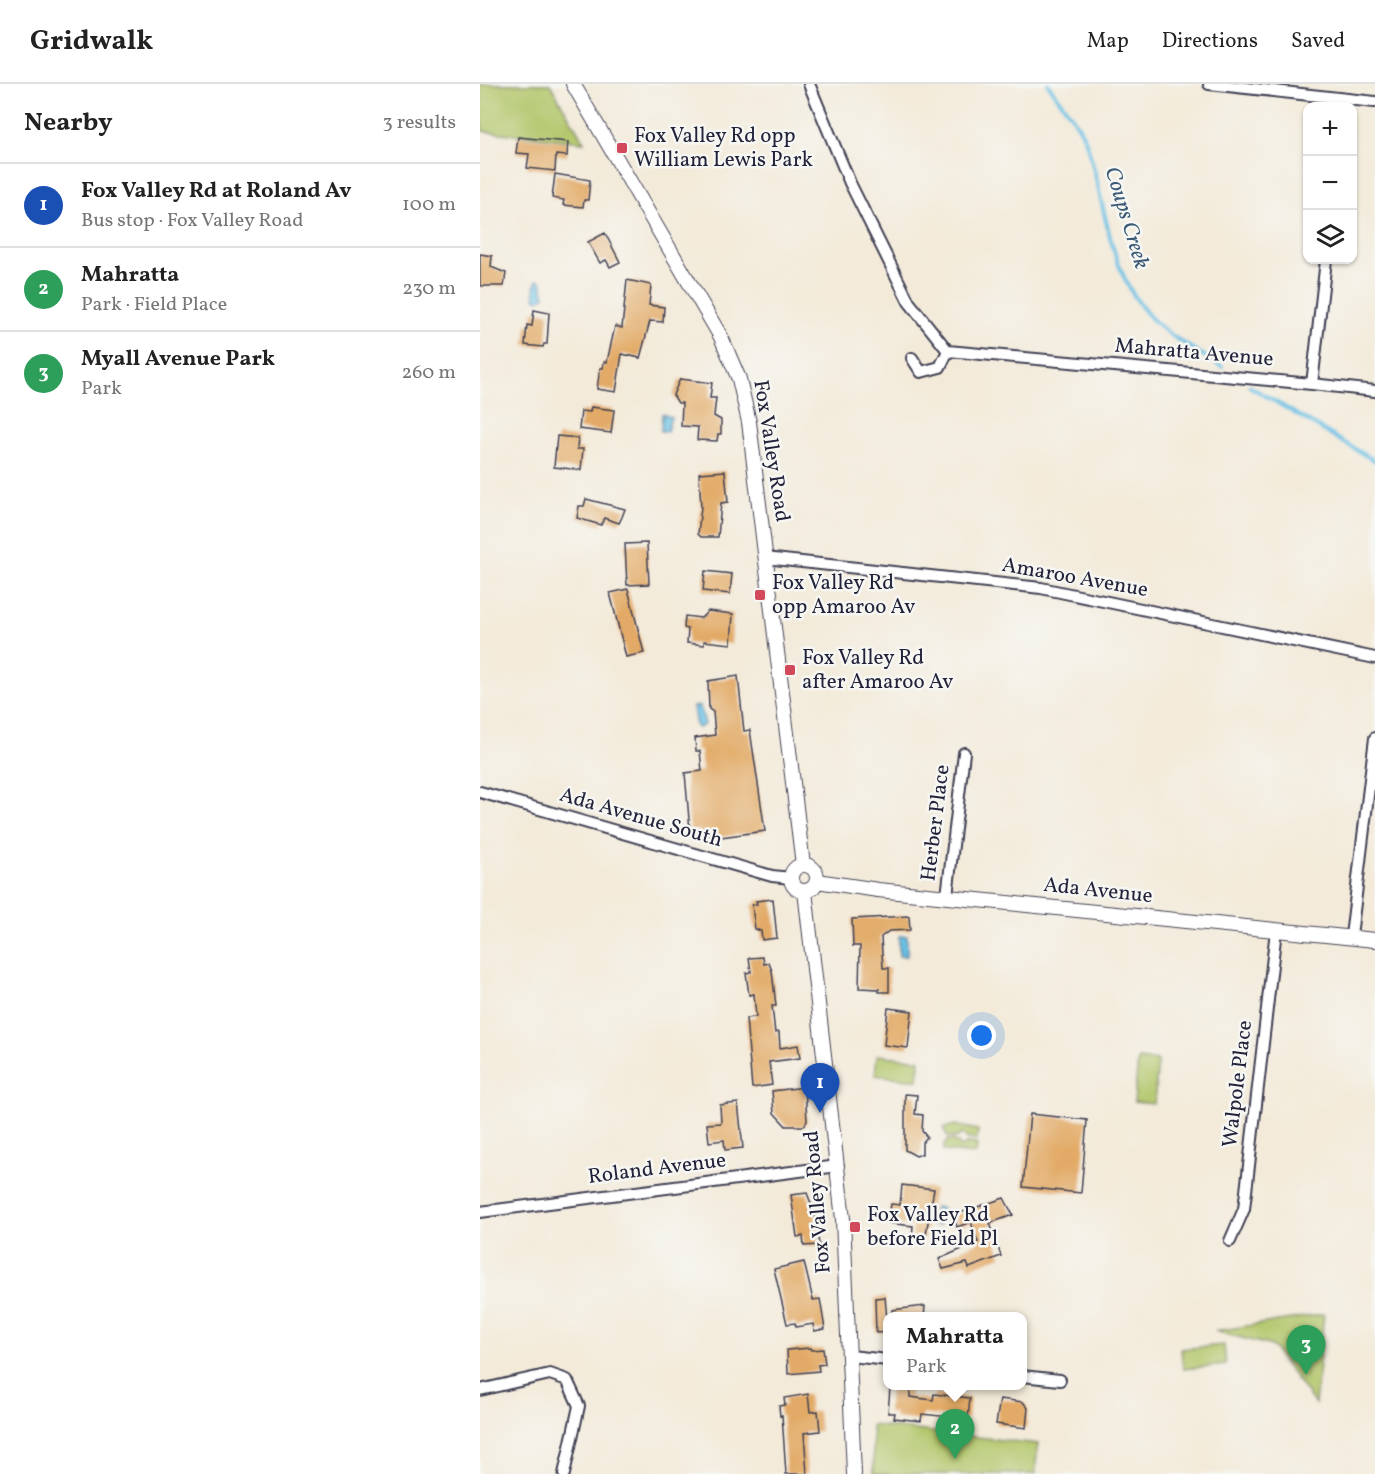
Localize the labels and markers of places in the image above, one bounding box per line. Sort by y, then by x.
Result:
place label: Fox Valley Rd opp William Lewis Park [634,122,814,175]
marker: Fox Valley Rd opp William Lewis Park [615,141,629,155]
place label: Fox Valley Rd opp Amaroo Av [772,569,915,622]
marker: Fox Valley Rd opp Amaroo Av [753,588,767,602]
place label: Fox Valley Rd after Amaroo Av [802,644,953,697]
marker: Fox Valley Rd after Amaroo Av [783,663,797,677]
pin: 1 [800,1064,840,1113]
place label: Fox Valley Rd before Field Pl [867,1201,998,1254]
marker: Fox Valley Rd before Field Pl [848,1220,862,1234]
pin: 3 [1286,1326,1326,1375]
pin: 2 [936,1410,974,1459]

